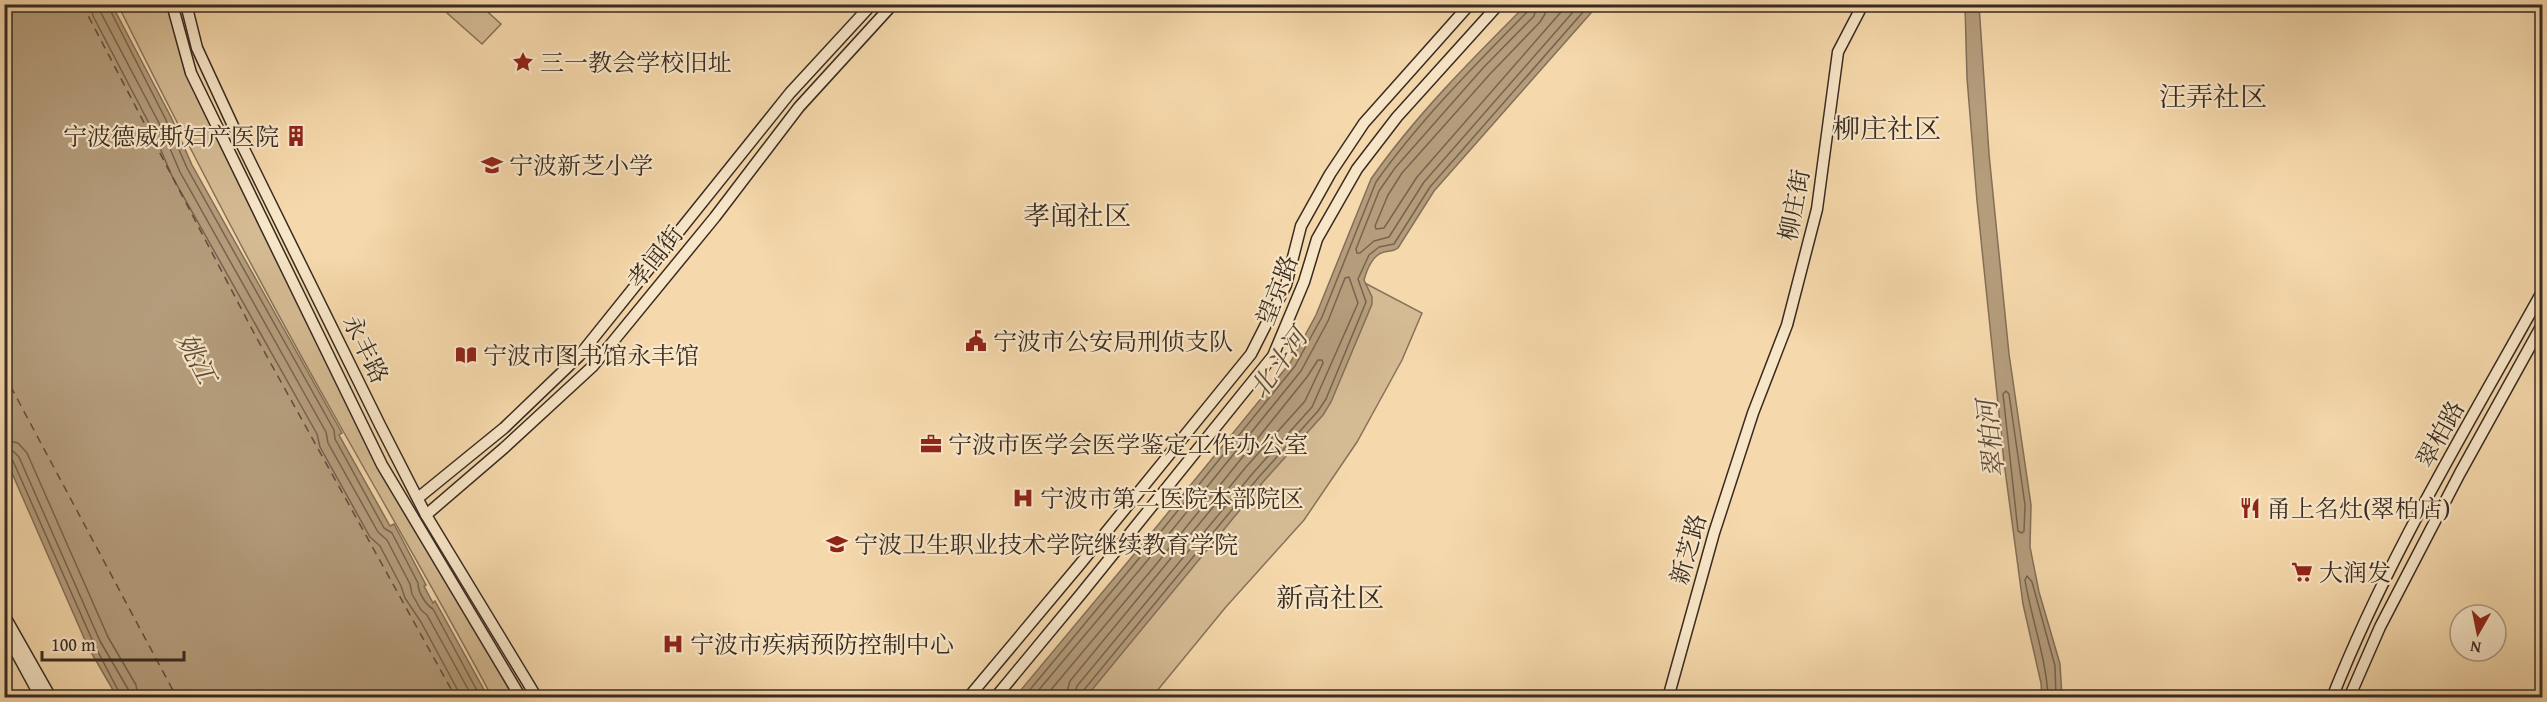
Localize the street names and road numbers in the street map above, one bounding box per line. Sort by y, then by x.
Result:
street label: 柳庄街 [1770,166,1818,244]
street label: 孝闻街 [619,218,691,296]
street label: 望京路 [1248,250,1306,330]
street label: 永丰路 [334,309,398,389]
street label: 翠柏路 [2407,394,2473,474]
street label: 新芝路 [1661,510,1715,588]

